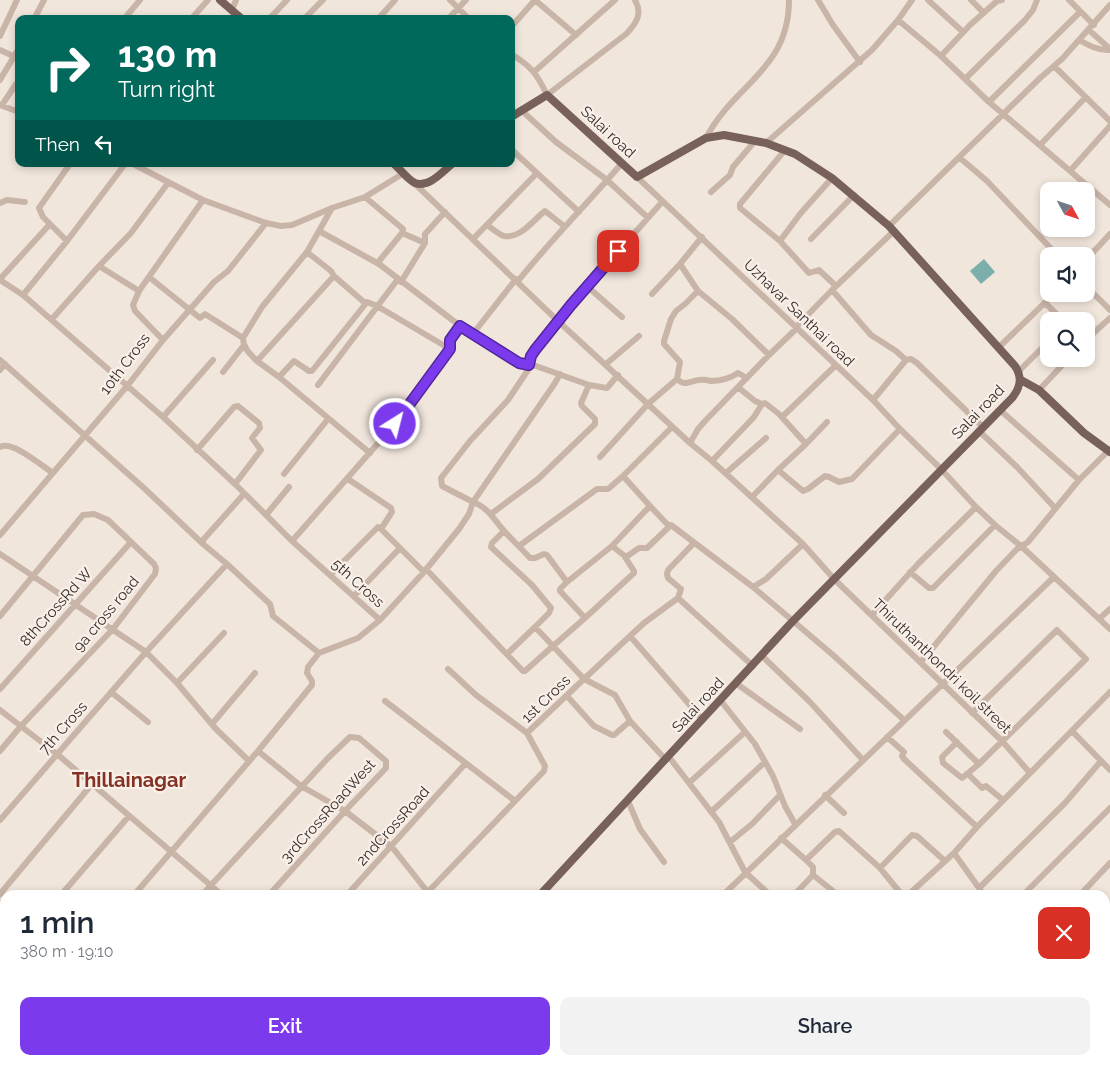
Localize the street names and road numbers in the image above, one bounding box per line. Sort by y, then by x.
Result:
street label: Salai road [577,102,639,162]
street label: Uzhavar Santhai road [740,256,858,370]
street label: 10th Cross [96,330,154,398]
street label: Salai road [948,381,1008,443]
street label: 5th Cross [328,555,388,611]
street label: 8thCrossRd W [16,564,96,650]
street label: 9a cross road [69,573,143,655]
street label: Thiruthanthondri koil street [869,595,1015,737]
street label: 1st Cross [518,671,574,727]
street label: Salai road [668,674,728,736]
street label: 7th Cross [35,698,91,758]
street label: 3rdCrossRoadWest [277,756,379,866]
street label: 2ndCrossRoad [353,783,433,869]

